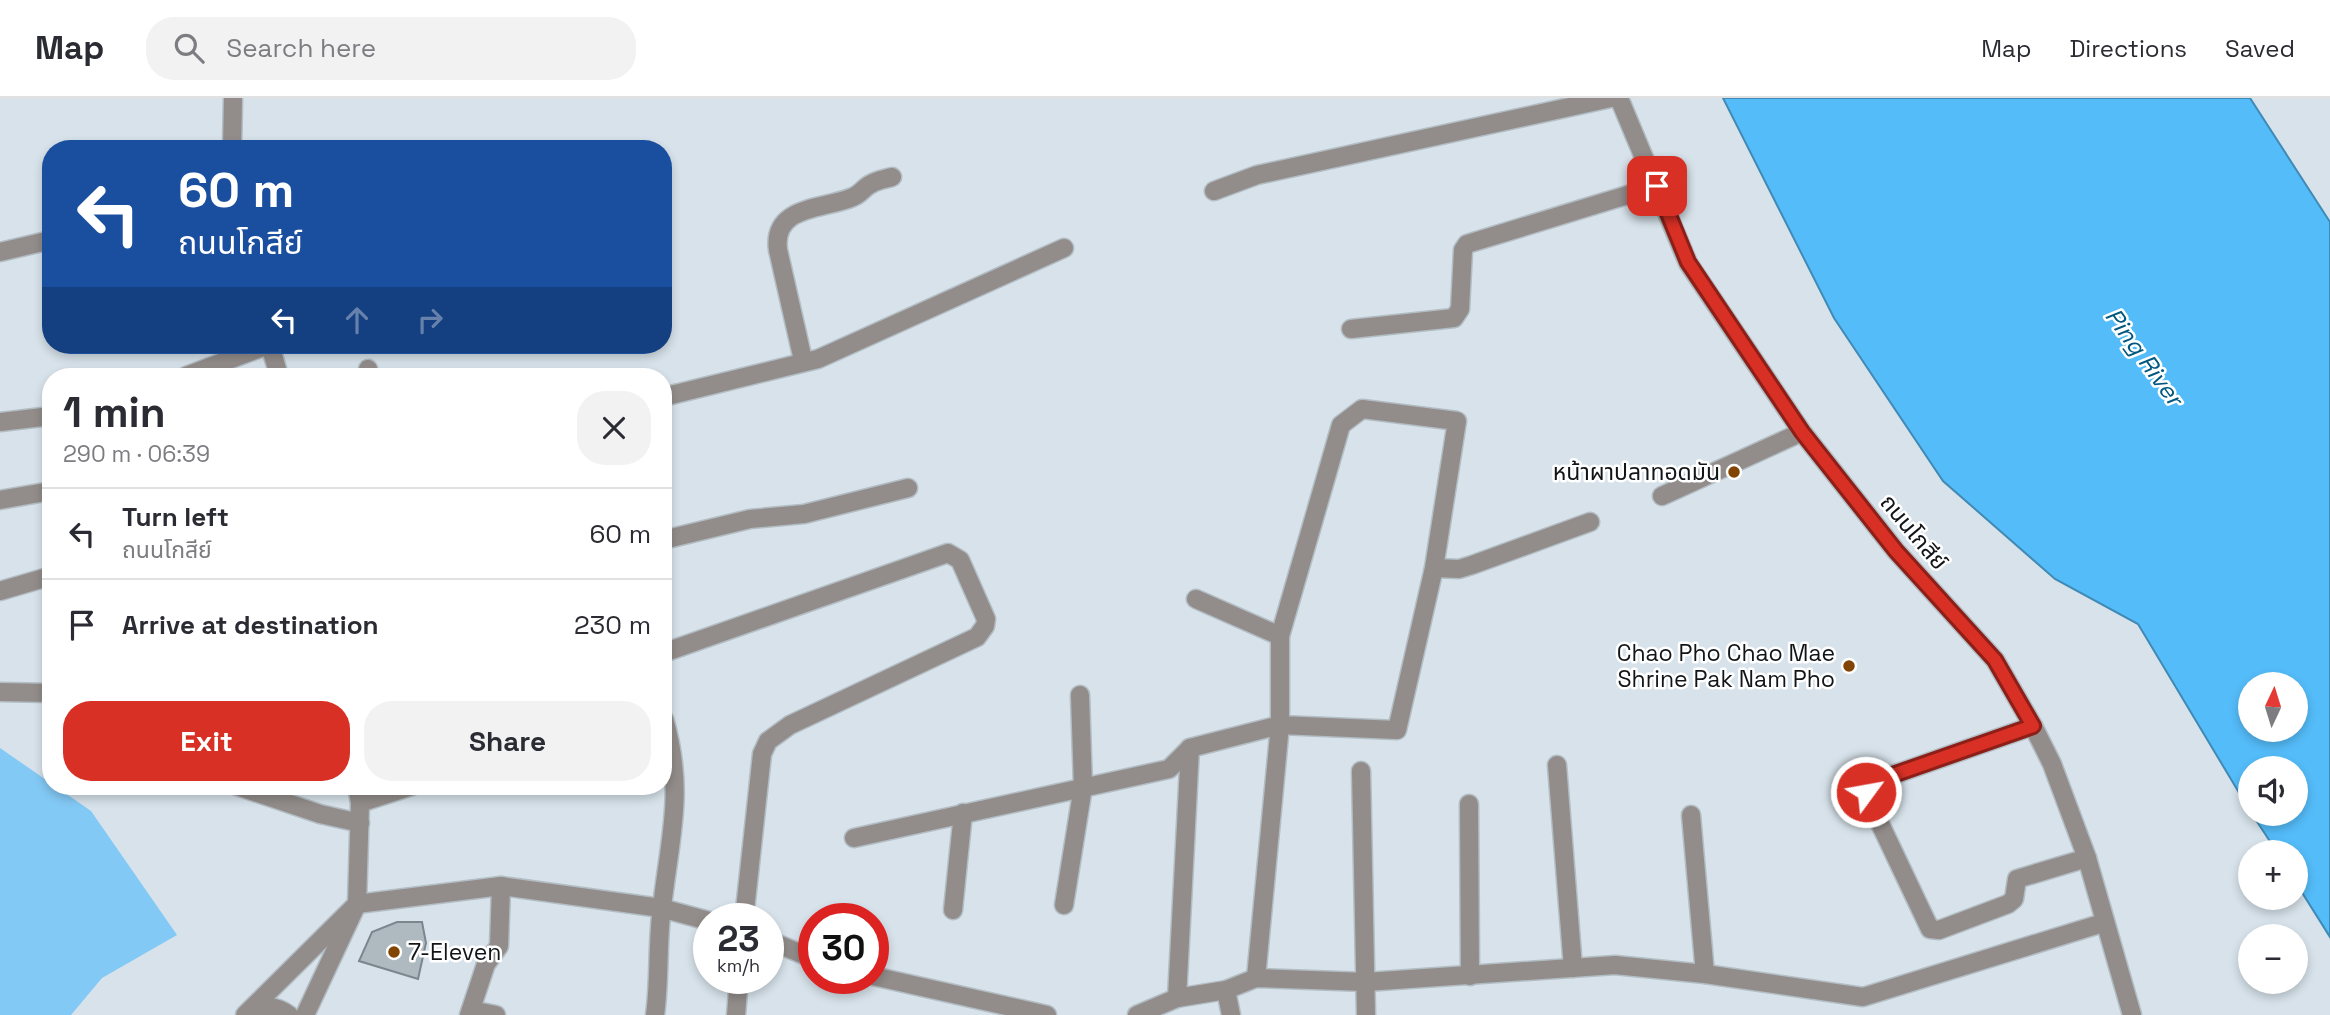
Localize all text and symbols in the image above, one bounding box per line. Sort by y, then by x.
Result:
search box [146,17,636,80]
text: Map [35,27,104,69]
icon: search [170,29,208,67]
text: Search here [226,31,376,65]
text: Map [1981,33,2031,64]
text: Directions [2069,33,2187,64]
text: Saved [2225,33,2295,64]
pin [1627,156,1687,216]
text: 60 m [178,159,294,221]
icon: arrive [1638,167,1676,205]
icon: left [63,168,154,259]
text: ถนนโกสีย์ [178,223,303,263]
icon: left [265,301,303,339]
icon: ahead [338,301,376,339]
icon: right [411,301,449,339]
water label: Ping River [2099,302,2192,414]
text: 1 min [63,386,166,439]
button: close [577,391,651,465]
text: 290 m · 06:39 [63,439,210,469]
place label: หน้าผาปลาทอดมัน [1553,457,1720,487]
marker: หน้าผาปลาทอดมัน [1726,464,1742,480]
street label: ถนนโกสีย์ [1874,488,1954,576]
text: Turn left [122,500,229,534]
icon: left [63,515,101,553]
text: 60 m [589,517,651,551]
text: ถนนโกสีย์ [122,535,212,565]
icon: arrive [63,606,101,644]
text: Arrive at destination [122,608,379,642]
text: 230 m [574,608,651,642]
place label: Chao Pho Chao Mae Shrine Pak Nam Pho [1617,638,1835,694]
marker: Chao Pho Chao Mae Shrine Pak Nam Pho [1841,658,1857,674]
north arrow [2238,672,2308,742]
map controls [2238,672,2308,994]
button: Exit [63,701,350,781]
button: Share [364,701,651,781]
position arrow [1829,755,1903,829]
button: sound [2238,756,2308,826]
button: + [2238,840,2308,910]
speed limit sign: 30 [798,903,889,994]
text: 23 [717,917,760,961]
button: − [2238,924,2308,994]
place label: 7-Eleven [408,937,501,967]
marker: 7-Eleven [386,944,402,960]
text: km/h [717,954,760,977]

